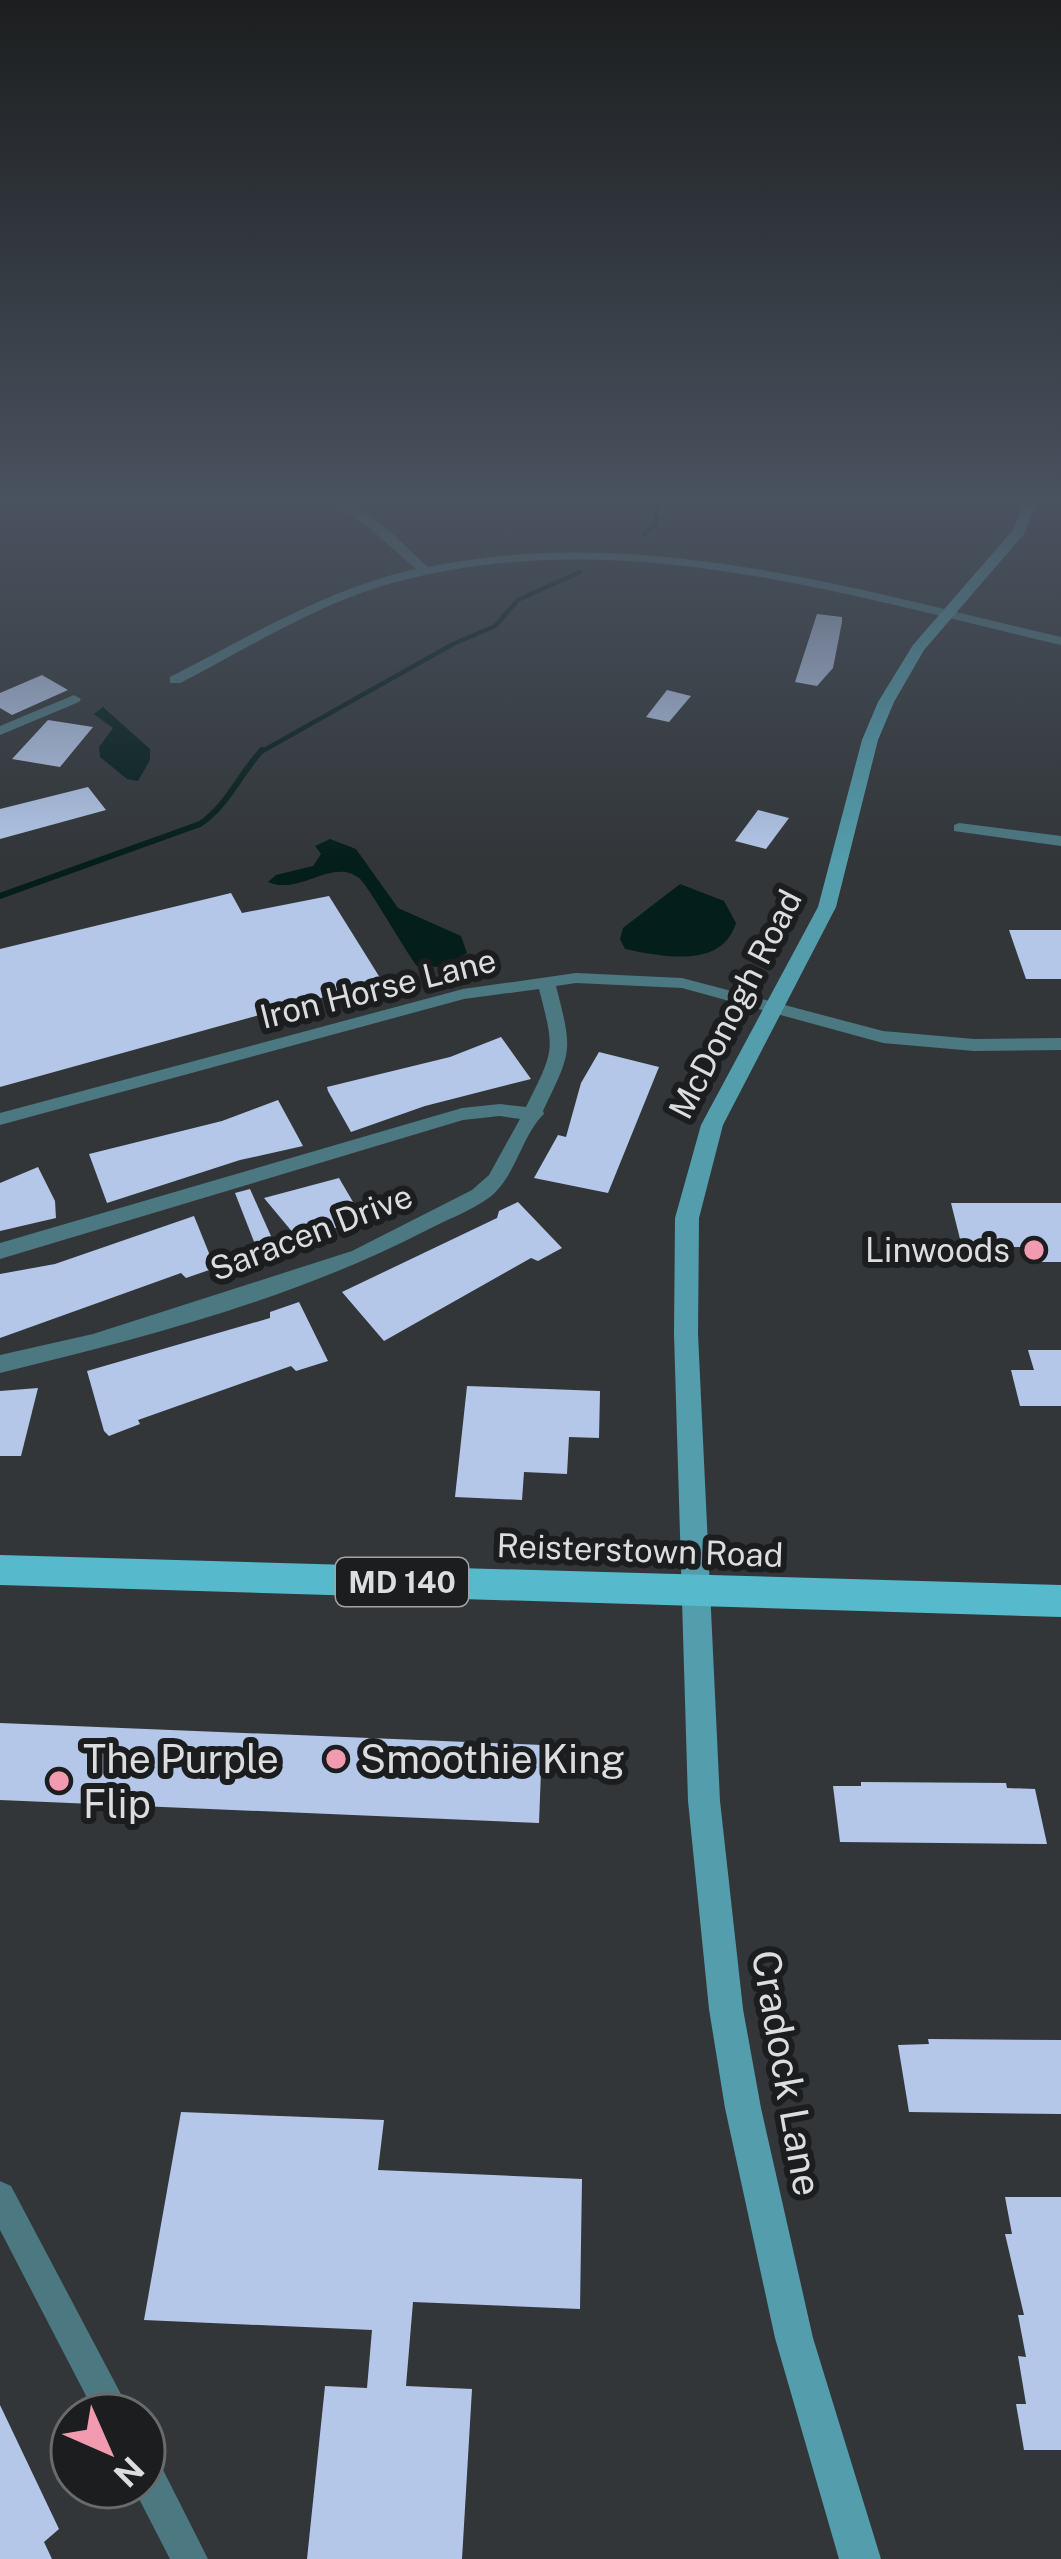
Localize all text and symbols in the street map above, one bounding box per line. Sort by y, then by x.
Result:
street label: McDonogh Road [661,883,809,1125]
street label: Iron Horse Lane [256,940,500,1036]
street label: Saracen Drive [205,1176,417,1288]
place label: Linwoods [865,1231,1010,1269]
marker: Linwoods [1021,1237,1047,1263]
street label: Reisterstown Road [496,1526,784,1574]
road number: MD 140 [336,1558,468,1606]
place label: The Purple Flip [83,1736,279,1827]
place label: Smoothie King [360,1736,625,1782]
marker: Smoothie King [323,1746,349,1772]
marker: The Purple Flip [46,1768,72,1794]
street label: Cradock Lane [743,1947,831,2199]
north arrow [48,2391,168,2511]
text: N [107,2450,152,2495]

